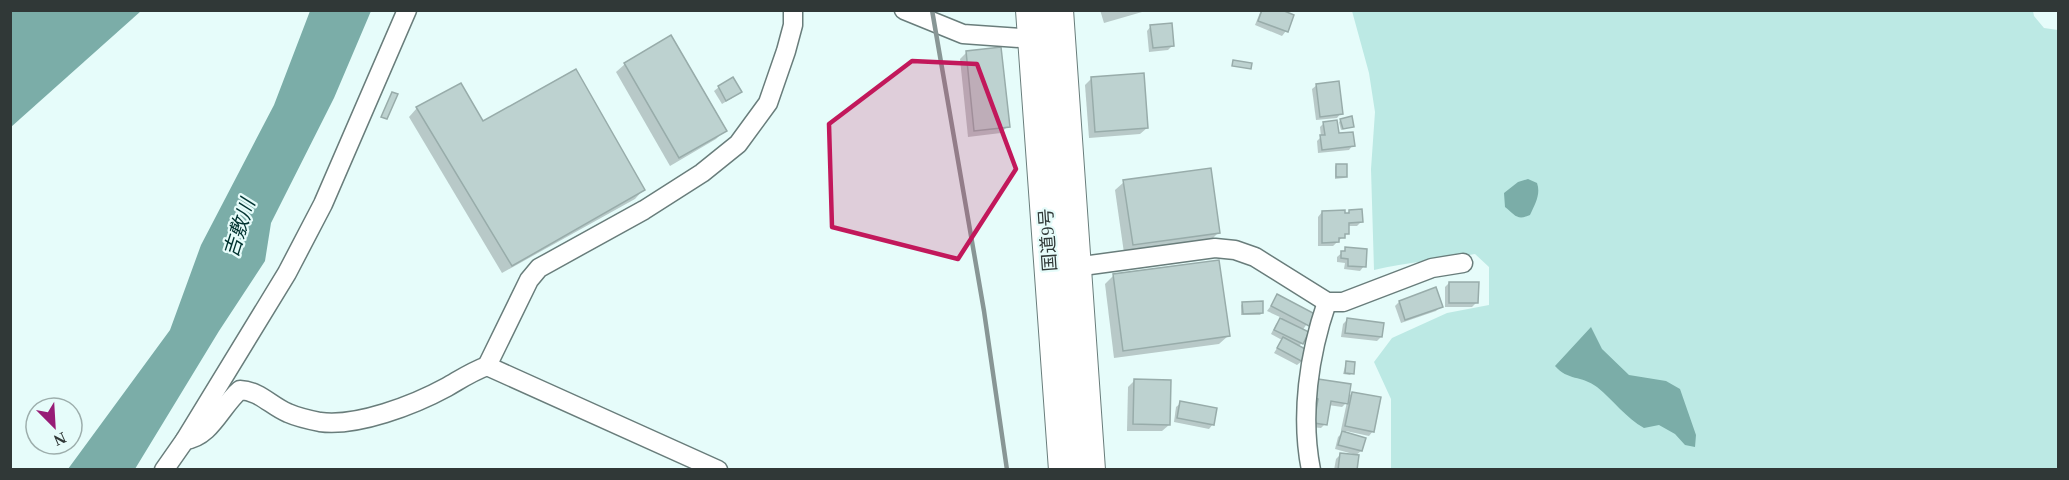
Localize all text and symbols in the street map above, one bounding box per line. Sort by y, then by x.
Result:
water label: 吉敷川 [219,194,259,260]
street label: 国道9号 [1036,208,1060,272]
north arrow [24,396,84,456]
text: N [51,429,69,450]

